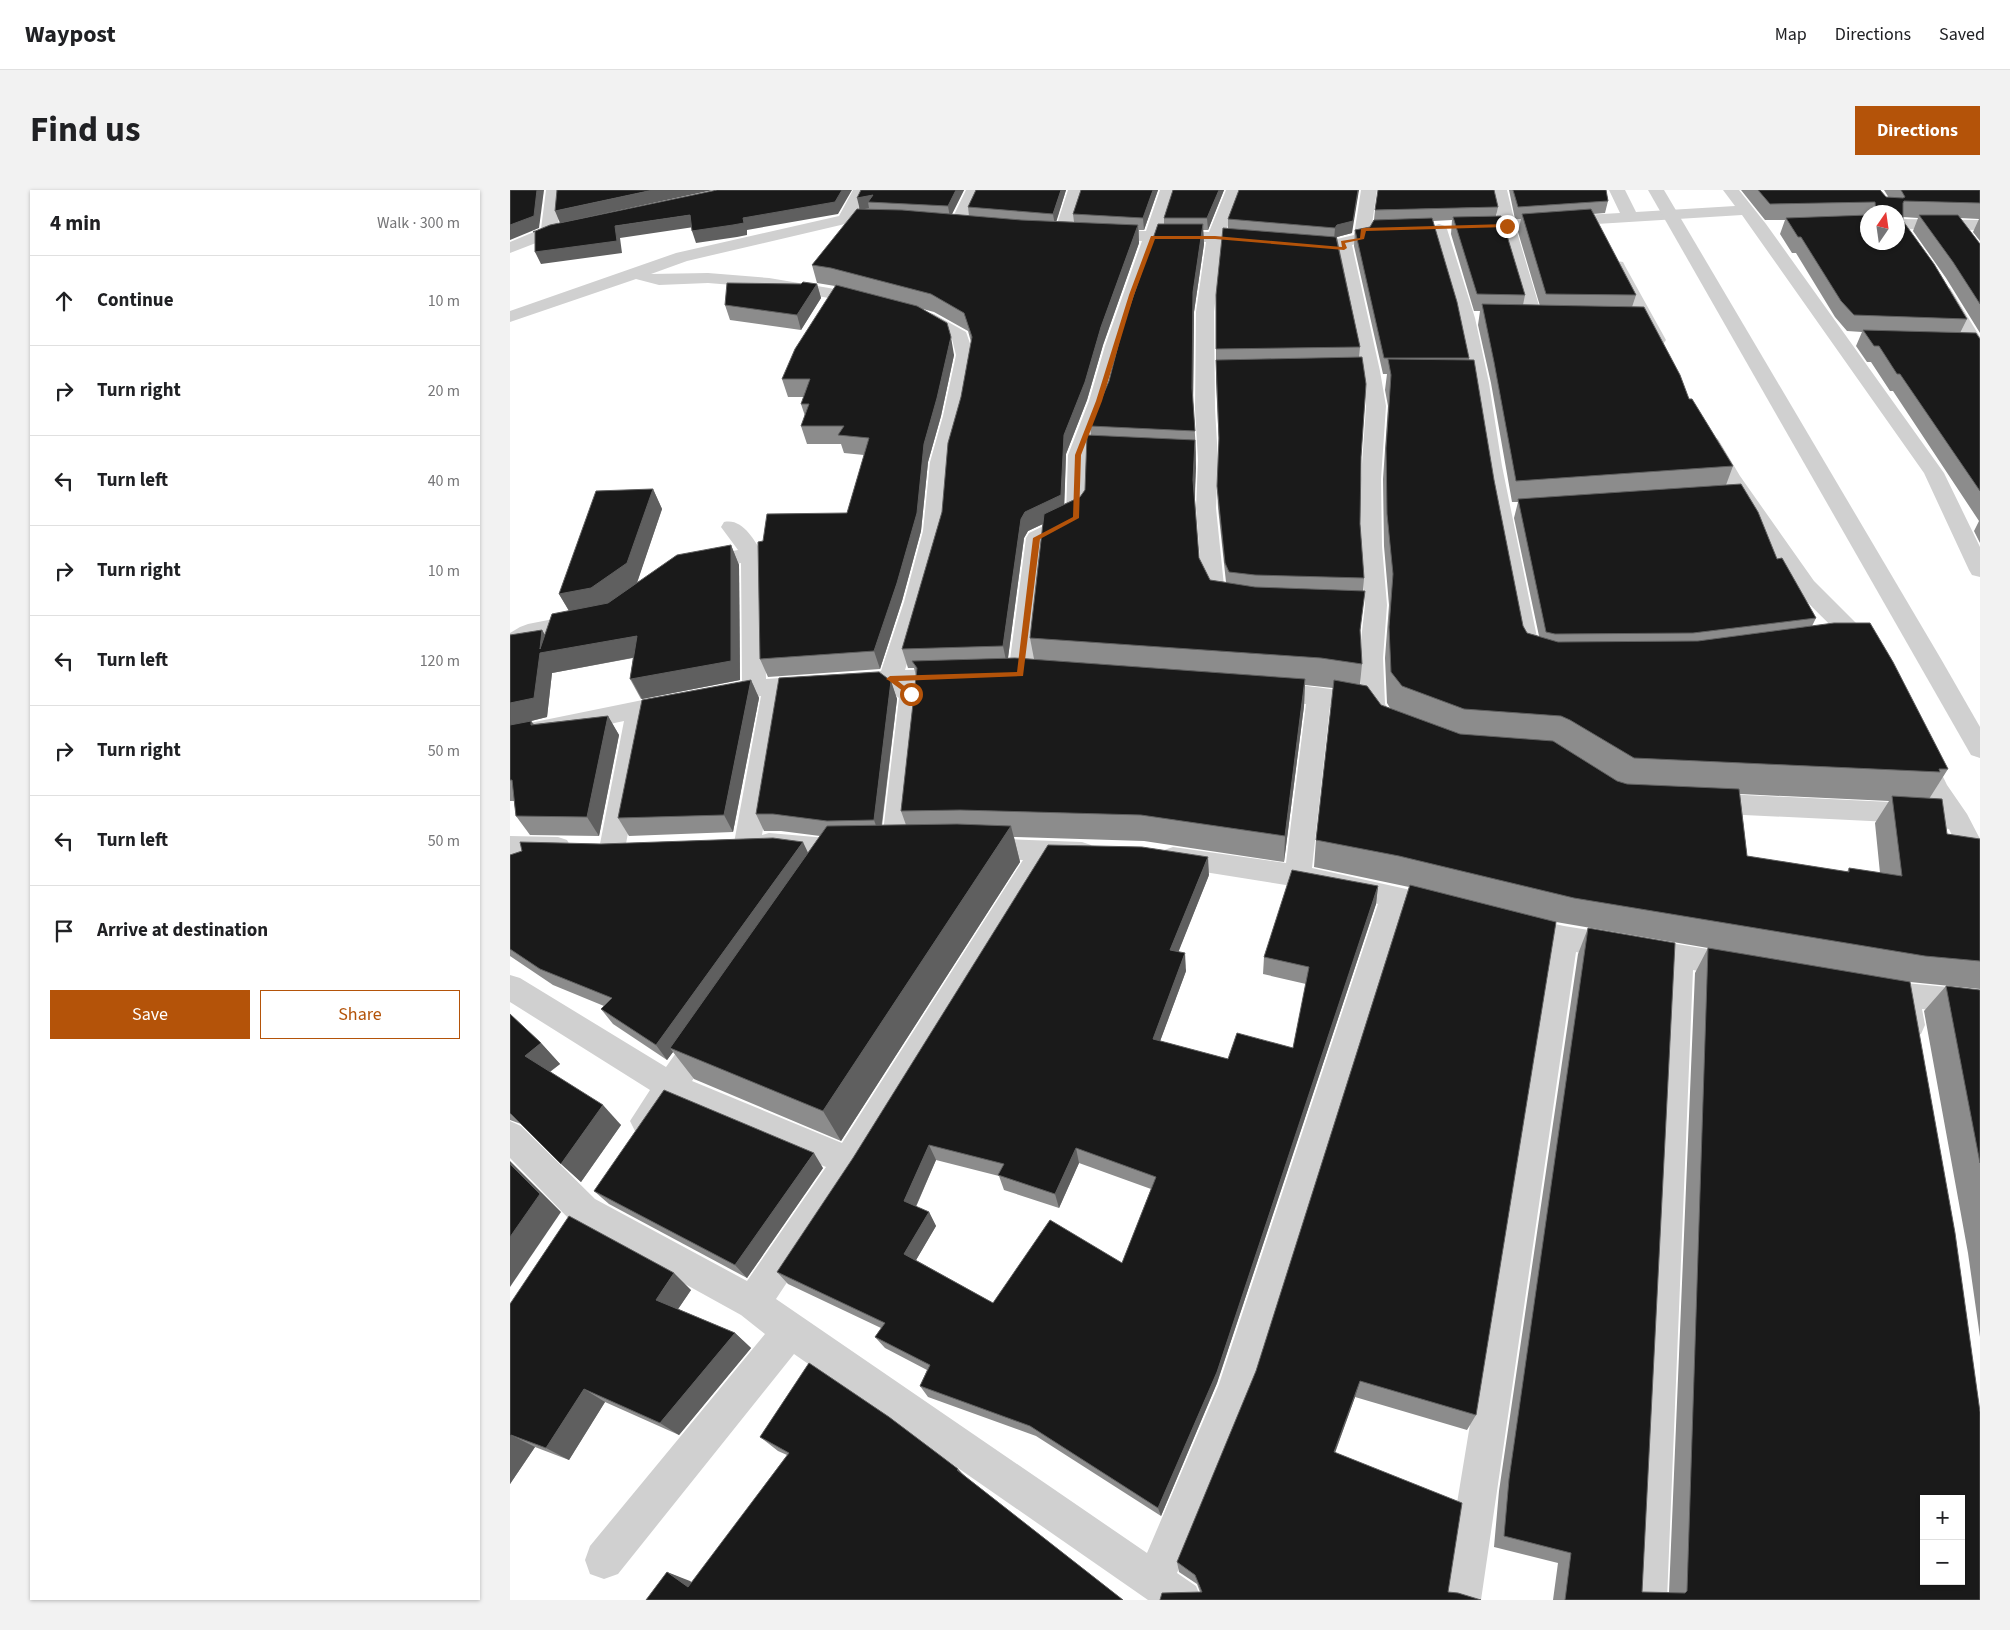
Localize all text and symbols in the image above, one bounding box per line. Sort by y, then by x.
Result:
text: Waypost [25,17,116,52]
text: Map [1775,22,1807,47]
text: Directions [1835,22,1911,47]
text: Saved [1939,22,1985,47]
text: Find us [30,105,140,155]
button: Directions [1855,106,1980,155]
north arrow [1860,205,1905,250]
text: 4 min [50,208,101,238]
text: Walk · 300 m [377,212,460,234]
route end [1496,215,1519,238]
icon: ahead [50,287,78,315]
text: Continue [97,287,174,314]
text: 10 m [428,290,460,312]
icon: right [50,377,78,405]
text: Turn right [97,377,181,404]
text: 20 m [428,380,460,402]
icon: left [50,467,78,495]
text: Turn left [97,467,168,494]
text: 40 m [428,470,460,492]
icon: right [50,557,78,585]
text: Turn right [97,557,181,584]
text: 10 m [428,560,460,582]
icon: left [50,647,78,675]
text: Turn left [97,647,168,674]
text: 120 m [420,650,460,672]
route start [900,683,923,706]
icon: right [50,737,78,765]
text: Turn right [97,737,181,764]
text: 50 m [428,740,460,762]
icon: left [50,827,78,855]
text: Turn left [97,827,168,854]
text: 50 m [428,830,460,852]
icon: arrive [50,917,78,945]
text: Arrive at destination [97,917,268,944]
button: Save [50,990,250,1039]
button: Share [260,990,460,1039]
map controls [1920,1495,1965,1585]
button: + [1920,1495,1965,1540]
button: − [1920,1540,1965,1585]

